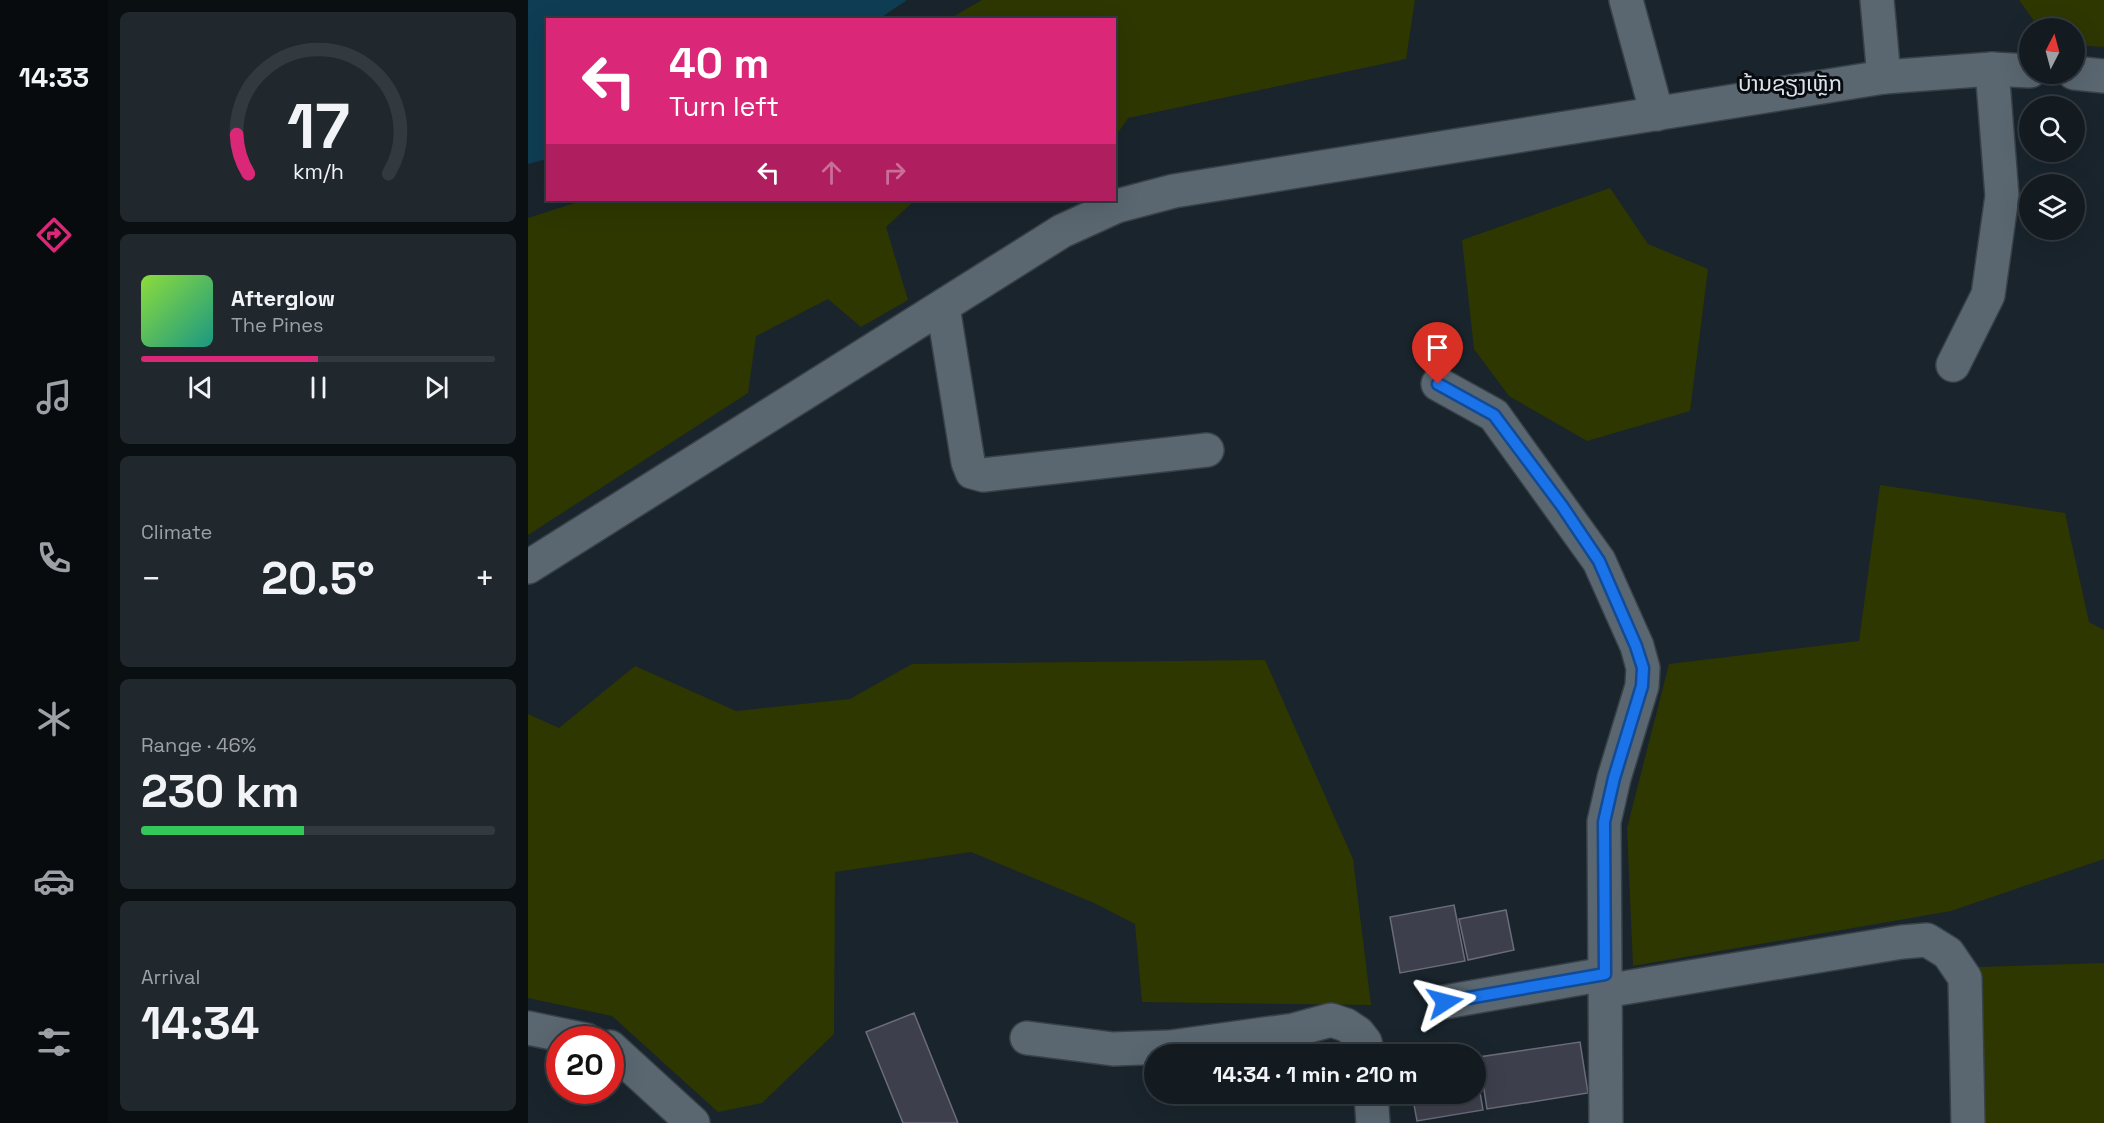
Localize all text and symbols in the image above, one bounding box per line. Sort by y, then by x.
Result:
north arrow [2019,18,2085,84]
map controls [2019,18,2085,240]
text: 40 m [669,37,769,90]
icon: left [570,42,648,120]
text: 14:33 [19,60,89,95]
district label: ບ້ານຊຽງເຫຼັກ [1738,69,1842,97]
text: 17 [287,87,349,166]
text: Turn left [669,89,779,124]
button: search [2019,96,2085,162]
icon: left [752,156,785,189]
icon: ahead [815,156,848,189]
icon: right [878,156,911,189]
text: km/h [292,158,344,185]
button: layers [2019,174,2085,240]
icon: directions [33,214,75,256]
text: Afterglow [231,284,335,312]
text: The Pines [231,312,324,338]
pin [1412,322,1463,384]
icon: arrive [1421,331,1454,364]
icon: previous [184,371,217,404]
icon: pause [302,371,335,404]
icon: next [420,371,453,404]
icon: music [33,376,75,418]
text: Climate [141,519,212,545]
icon: phone [33,537,75,579]
text: 20.5° [261,550,375,607]
text: − [141,558,161,600]
text: + [475,558,495,600]
icon: climate [33,698,75,740]
text: Range · 46% [141,732,256,758]
text: 230 km [141,763,300,820]
icon: car [33,860,75,902]
text: Arrival [141,964,200,990]
position arrow [1413,970,1477,1034]
text: 14:34 [141,995,259,1052]
icon: filters [33,1021,75,1063]
speed limit sign: 20 [546,1026,624,1104]
text: 14:34 · 1 min · 210 m [1212,1060,1418,1088]

